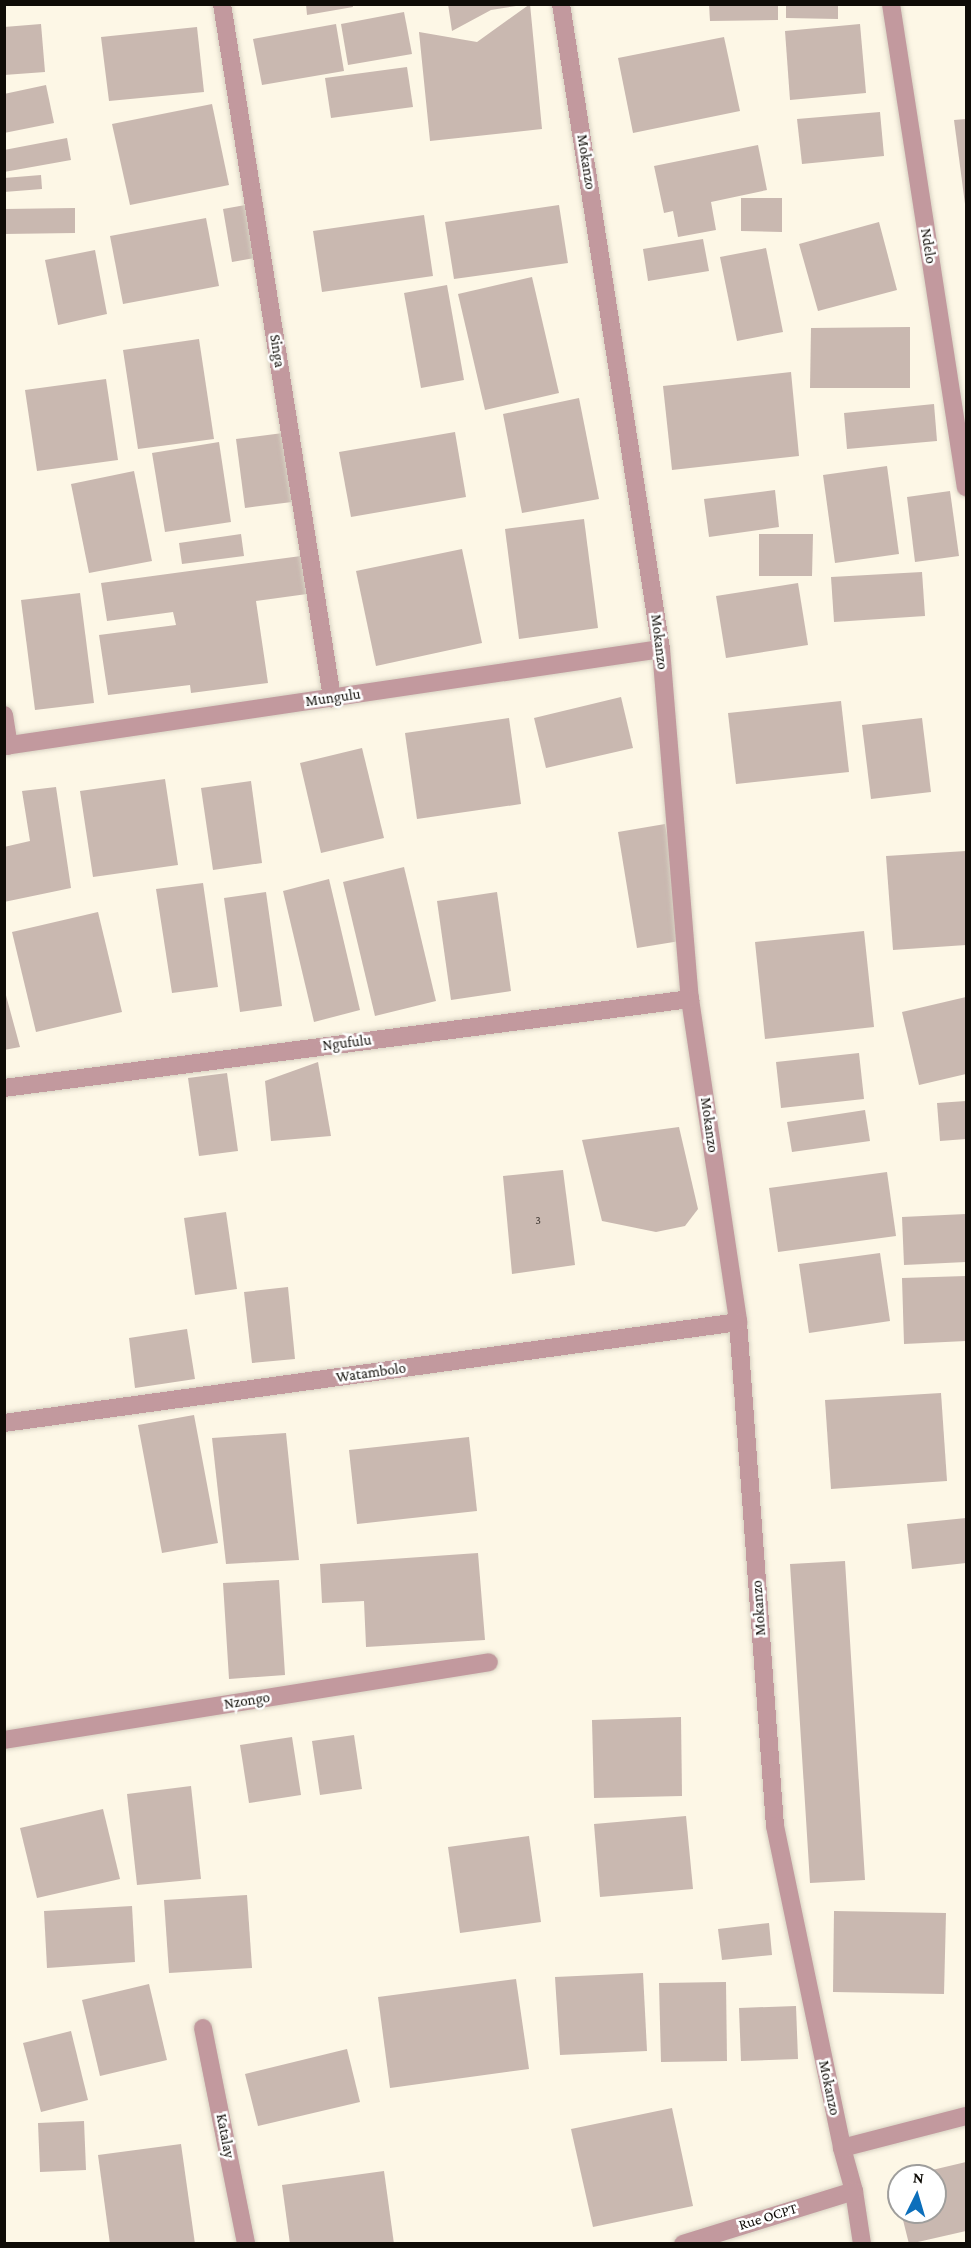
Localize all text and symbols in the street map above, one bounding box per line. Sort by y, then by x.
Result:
street label: Mokanzo [573,133,599,191]
street label: Ndelo [916,227,940,265]
street label: Singa [266,333,288,369]
street label: Mokanzo [647,613,671,671]
street label: Mungulu [304,685,362,711]
street label: Ngufulu [321,1031,373,1055]
street label: Mokanzo [696,1096,722,1154]
house number: 3 [535,1214,541,1228]
street label: Watambolo [335,1359,407,1387]
street label: Mokanzo [748,1580,770,1636]
street label: Nzongo [223,1688,271,1714]
street label: Mokanzo [814,2059,844,2117]
street label: Katalay [212,2112,238,2160]
north arrow [887,2164,947,2224]
text: N [912,2169,925,2187]
street label: Rue OCPT [737,2200,799,2234]

